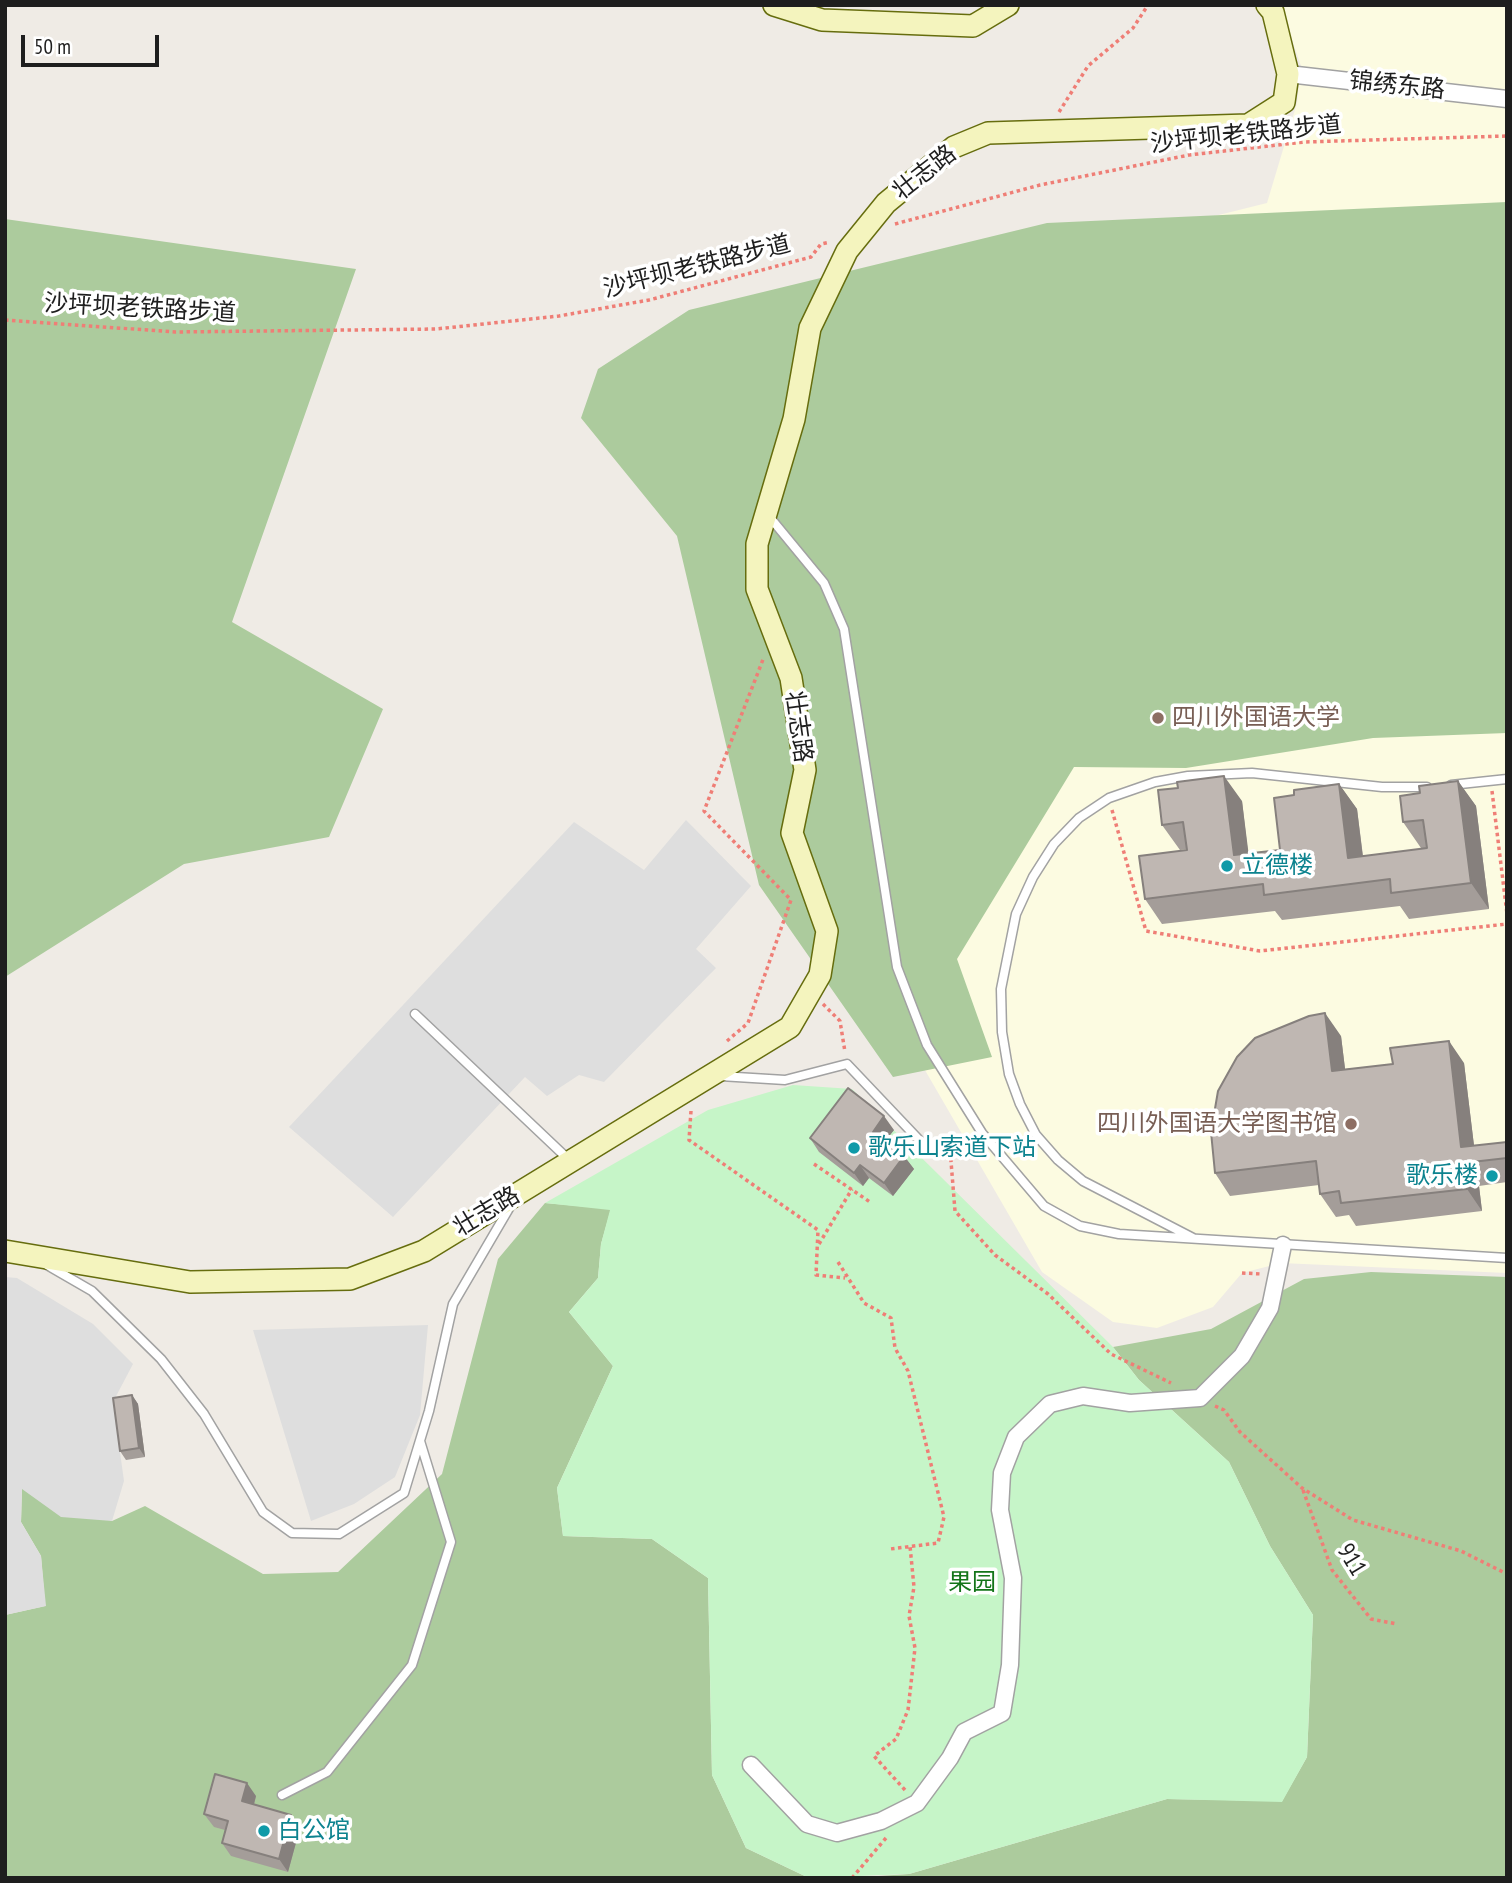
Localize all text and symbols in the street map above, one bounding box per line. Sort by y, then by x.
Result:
scale bar [24,21,163,65]
text: 50 m [34,33,71,60]
street label: 锦绣东路 [1348,67,1446,105]
street label: 沙坪坝老铁路步道 [1149,111,1343,159]
street label: 壮志路 [888,139,962,207]
street label: 沙坪坝老铁路步道 [600,230,794,304]
street label: 沙坪坝老铁路步道 [43,290,237,328]
street label: 壮志路 [779,689,817,765]
place label: 四川外国语大学 [1172,704,1340,732]
marker: 四川外国语大学 [1150,710,1166,726]
place label: 立德楼 [1241,852,1313,880]
marker: 立德楼 [1219,858,1235,874]
place label: 四川外国语大学图书馆 [1097,1110,1337,1138]
marker: 四川外国语大学图书馆 [1343,1116,1359,1132]
place label: 歌乐山索道下站 [868,1134,1036,1162]
marker: 歌乐山索道下站 [846,1140,862,1156]
place label: 歌乐楼 [1406,1162,1478,1190]
marker: 歌乐楼 [1484,1168,1500,1184]
street label: 壮志路 [449,1181,525,1243]
street label: 911 [1330,1539,1372,1581]
park label: 果园 [948,1569,996,1597]
place label: 白公馆 [278,1817,350,1845]
marker: 白公馆 [256,1823,272,1839]

